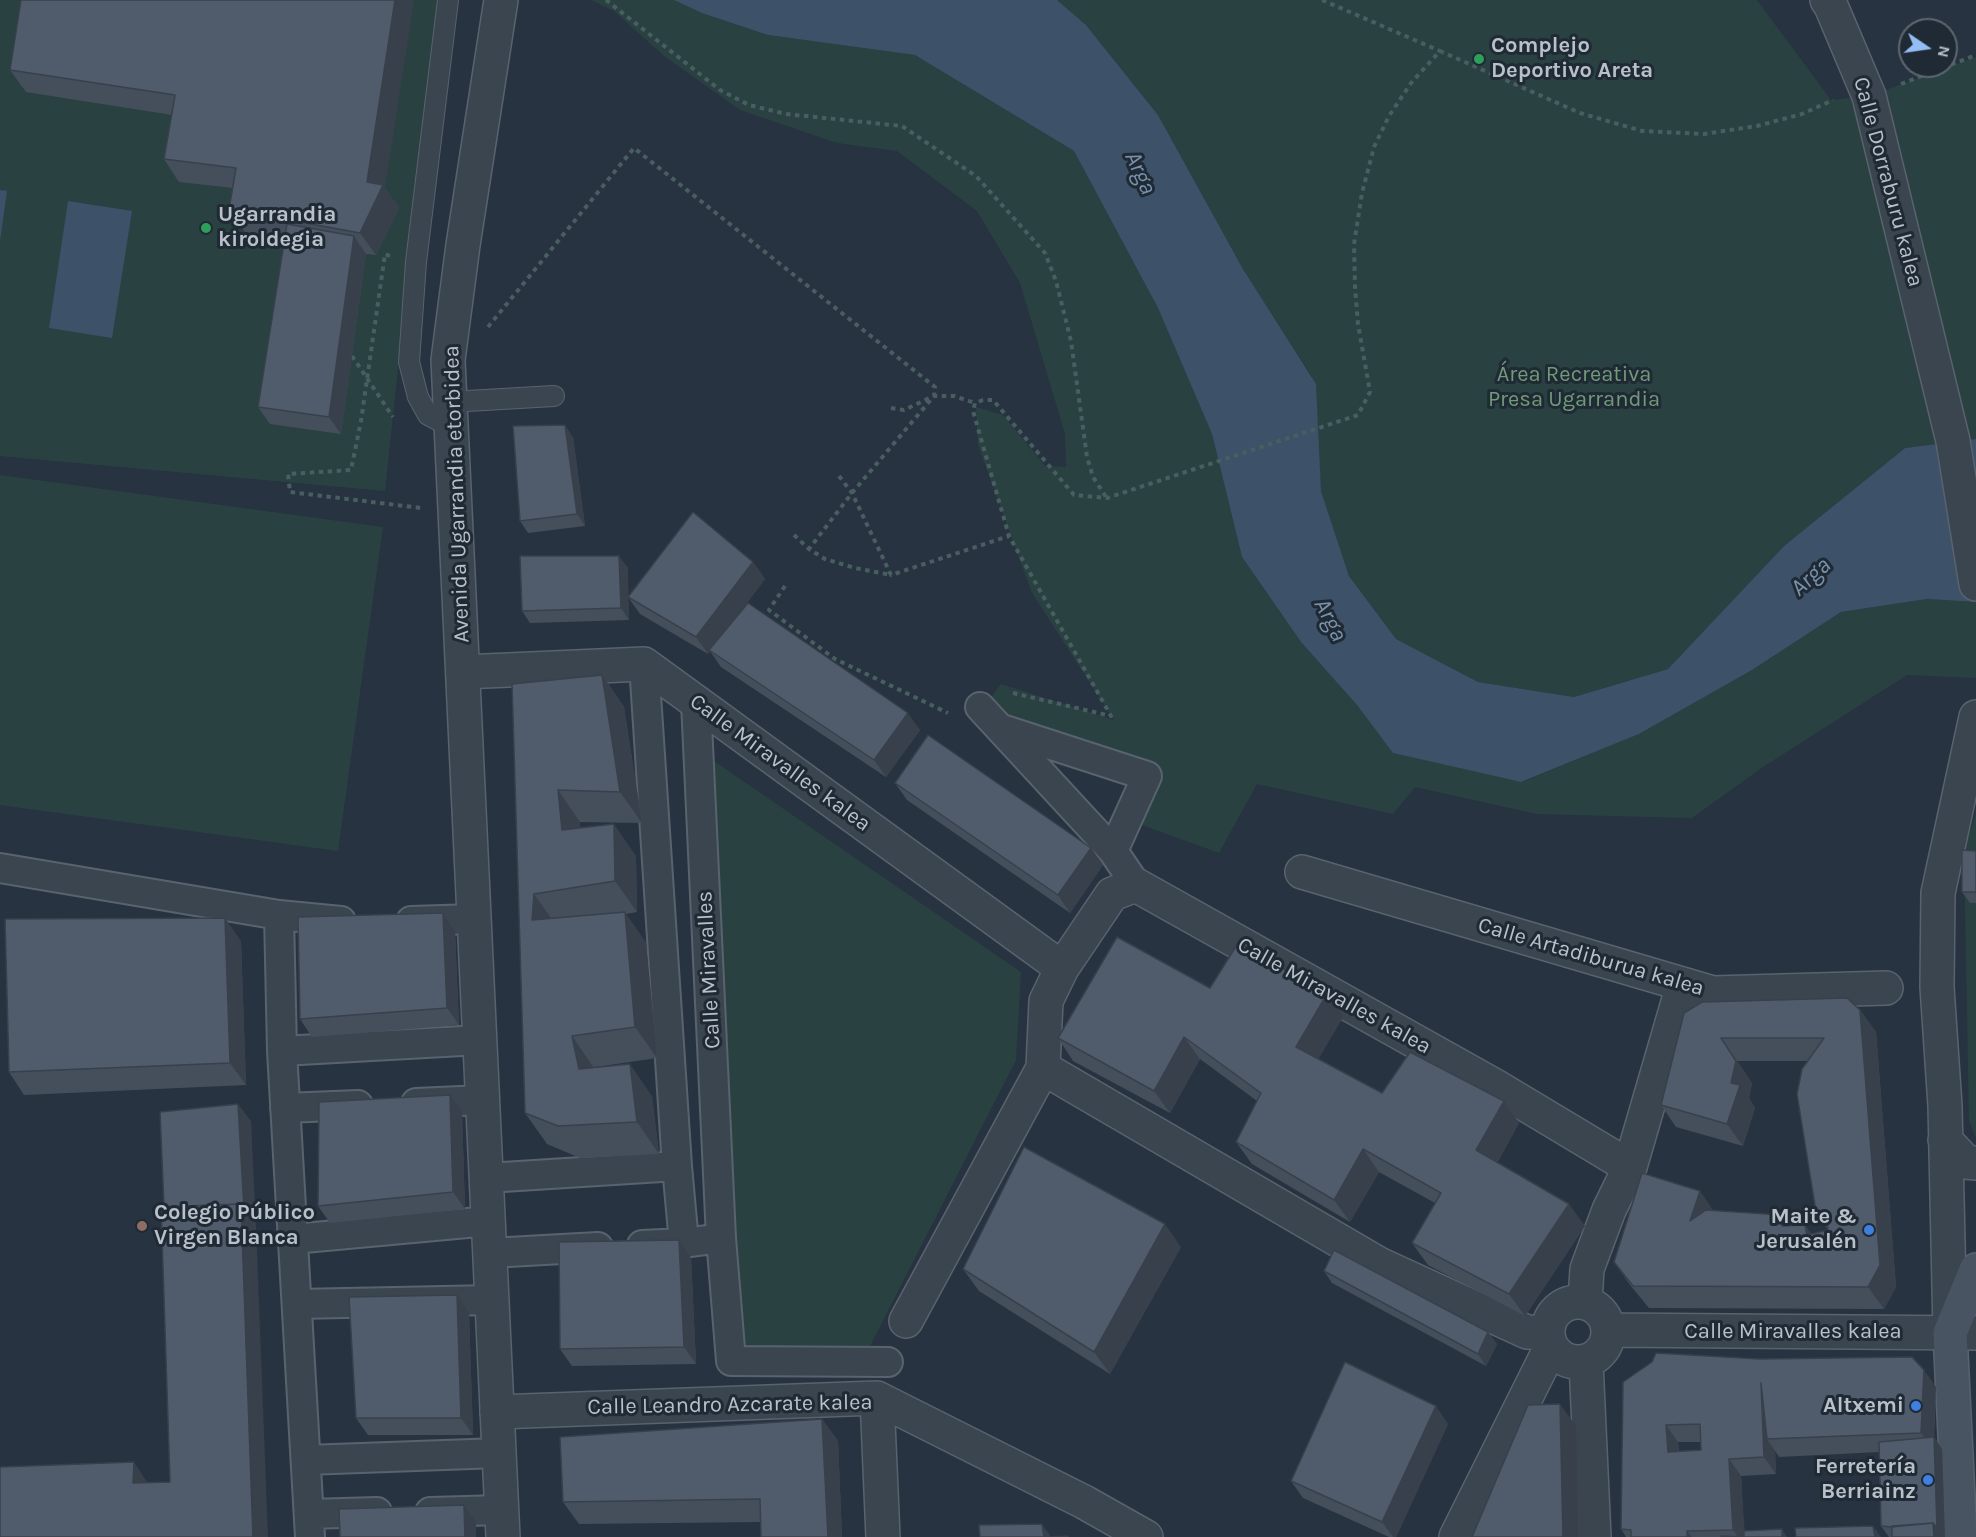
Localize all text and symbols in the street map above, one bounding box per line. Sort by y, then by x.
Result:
north arrow [1898,18,1958,78]
place label: Complejo Deportivo Areta [1491,33,1653,84]
text: N [1934,44,1955,59]
marker: Complejo Deportivo Areta [1472,52,1486,66]
street label: Calle Dorraburu kalea [1847,74,1929,290]
water label: Arga [1118,147,1162,199]
place label: Ugarrandia kiroldegia [218,202,336,254]
marker: Ugarrandia kiroldegia [199,221,213,235]
street label: Avenida Ugarrandia etorbidea [439,345,475,643]
park label: Área Recreativa Presa Ugarrandia [1488,362,1660,414]
water label: Arga [1785,551,1837,603]
water label: Arga [1307,594,1353,646]
street label: Calle Miravalles kalea [684,688,876,838]
street label: Calle Miravalles [692,890,726,1050]
street label: Calle Artadiburua kalea [1475,912,1707,1002]
street label: Calle Miravalles kalea [1233,932,1435,1060]
place label: Colegio Público Virgen Blanca [154,1200,315,1252]
place label: Maite & Jerusalén [1757,1204,1857,1256]
marker: Colegio Público Virgen Blanca [135,1219,149,1233]
marker: Maite & Jerusalén [1862,1223,1876,1237]
street label: Calle Miravalles kalea [1684,1319,1902,1345]
street label: Calle Leandro Azcarate kalea [587,1389,873,1421]
place label: Altxemi [1823,1393,1904,1419]
marker: Altxemi [1909,1399,1923,1413]
place label: Ferretería Berriainz [1815,1454,1916,1506]
marker: Ferretería Berriainz [1921,1473,1935,1487]

